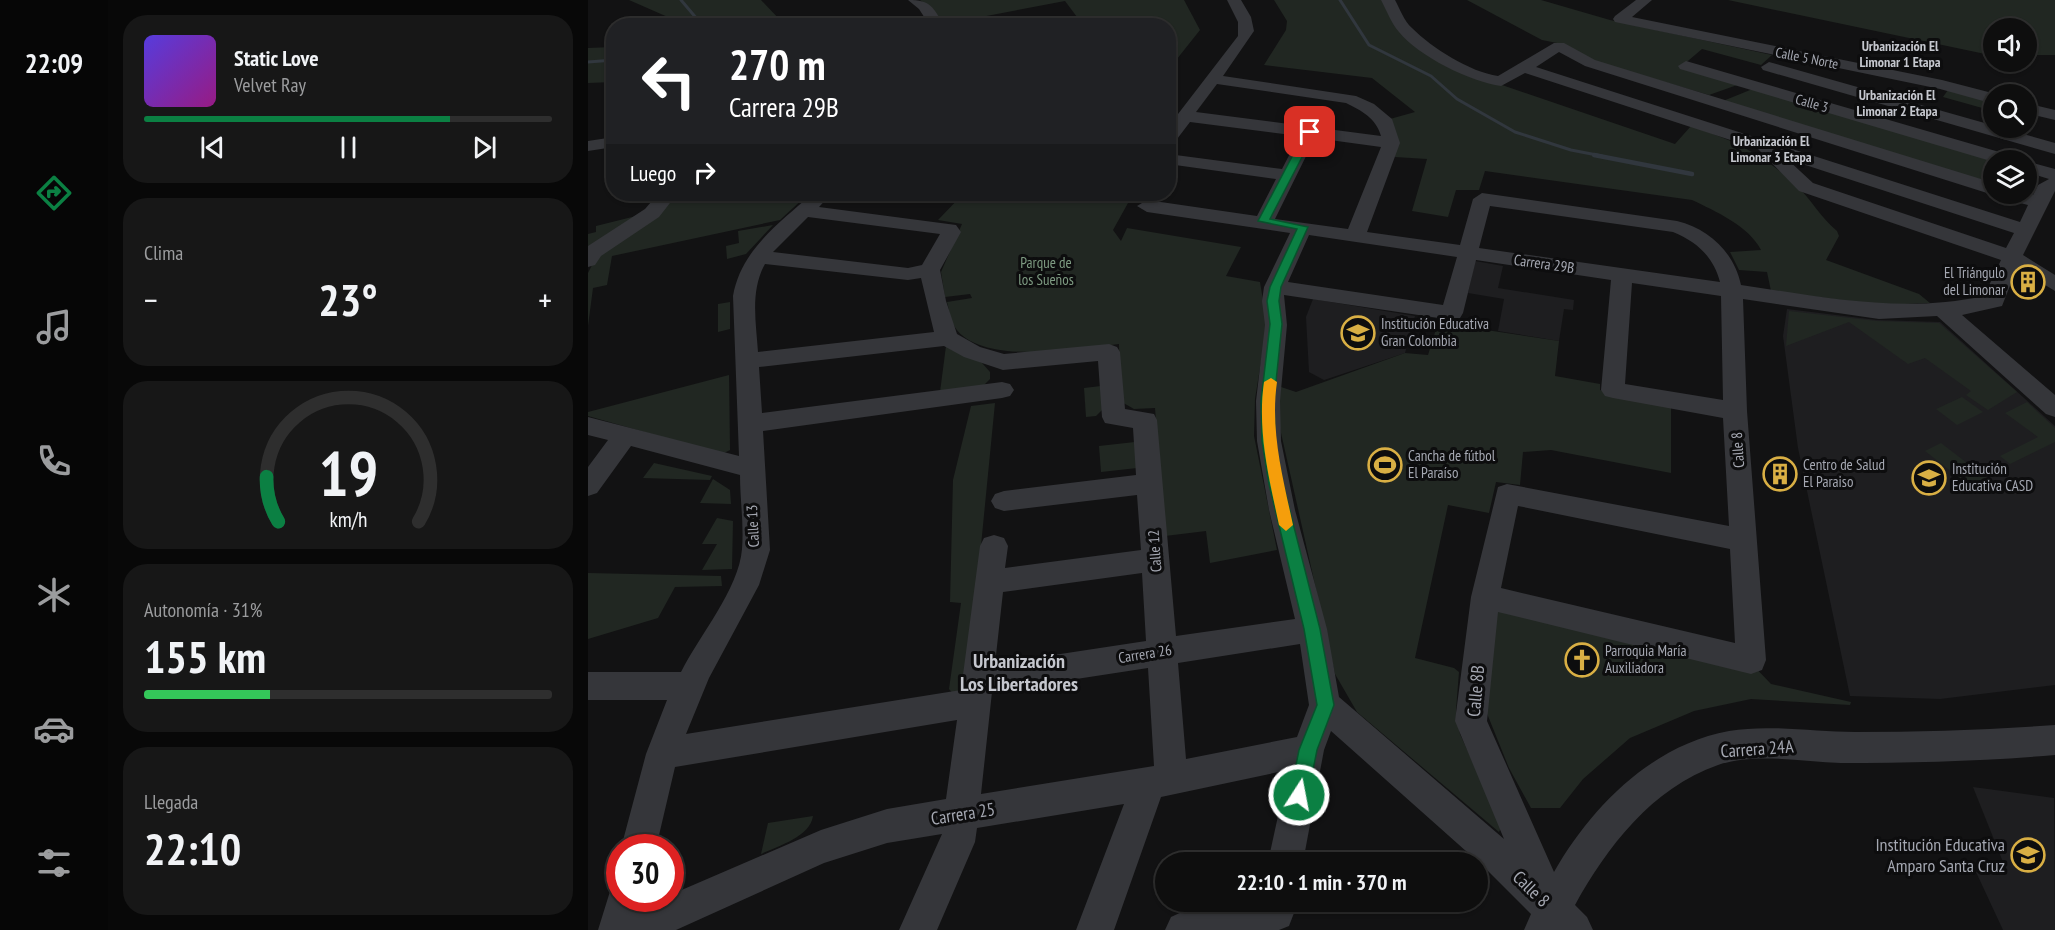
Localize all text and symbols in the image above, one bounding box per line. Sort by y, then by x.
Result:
map controls [1983,18,2037,204]
button: sound [1983,18,2037,72]
text: 270 m [729,37,826,92]
district label: Urbanización El Limonar 1 Etapa [1859,37,1941,71]
icon: left [630,42,708,120]
street label: Calle 5 Norte [1774,43,1840,73]
text: Static Love [234,44,319,72]
text: 22:09 [25,46,83,80]
text: Velvet Ray [234,72,306,98]
button: search [1983,84,2037,138]
district label: Urbanización El Limonar 2 Etapa [1856,86,1938,120]
text: Carrera 29B [729,90,839,124]
street label: Calle 3 [1793,90,1831,116]
pin [1284,106,1335,157]
icon: arrive [1293,115,1326,148]
icon: previous [196,131,229,164]
icon: pause [332,131,365,164]
icon: next [468,131,501,164]
district label: Urbanización El Limonar 3 Etapa [1730,132,1812,166]
button: layers [1983,150,2037,204]
icon: right [688,156,721,189]
text: Luego [630,159,676,187]
icon: directions [33,172,75,214]
text: Clima [144,240,183,266]
street label: Carrera 29B [1513,250,1576,277]
park label: Parque de los Sueños [1018,253,1074,289]
place label: El Triángulo del Limonar [1943,263,2006,299]
building icon: El Triángulo del Limonar [2010,264,2046,300]
text: 23° [318,270,378,328]
text: − [144,278,158,321]
text: + [538,278,552,321]
icon: music [33,306,75,348]
place label: Institución Educativa Gran Colombia [1381,314,1489,350]
school or university icon: Institución Educativa Gran Colombia [1340,315,1376,351]
text: 19 [318,432,378,513]
street label: Calle 8 [1727,432,1748,469]
icon: phone [33,440,75,482]
place label: Cancha de fútbol El Paraíso [1408,446,1496,482]
sports icon: Cancha de fútbol El Paraíso [1367,447,1403,483]
place label: Centro de Salud El Paraiso [1803,455,1885,491]
building icon: Centro de Salud El Paraiso [1762,456,1798,492]
place label: Institución Educativa CASD [1952,459,2033,495]
school or university icon: Institución Educativa CASD [1911,460,1947,496]
street label: Calle 13 [742,504,763,548]
text: km/h [329,505,367,533]
street label: Calle 12 [1144,529,1165,573]
icon: climate [33,574,75,616]
text: Autonomía · 31% [144,597,262,623]
text: 155 km [144,627,266,685]
street label: Carrera 26 [1117,640,1173,667]
place label: Parroquia María Auxiliadora [1605,641,1686,677]
church icon: Parroquia María Auxiliadora [1564,642,1600,678]
district label: Urbanización Los Libertadores [960,648,1078,697]
street label: Calle 8B [1462,664,1489,718]
icon: car [33,708,75,750]
street label: Carrera 24A [1720,734,1795,763]
position arrow [1267,763,1331,827]
text: Llegada [144,789,198,815]
street label: Carrera 25 [929,797,997,830]
text: 22:10 [144,819,241,877]
place label: Institución Educativa Amparo Santa Cruz [1875,833,2005,877]
speed limit sign: 30 [606,834,684,912]
school or university icon: Institución Educativa Amparo Santa Cruz [2010,837,2046,873]
icon: filters [33,842,75,884]
street label: Calle 8 [1508,865,1555,912]
text: 22:10 · 1 min · 370 m [1236,868,1407,896]

